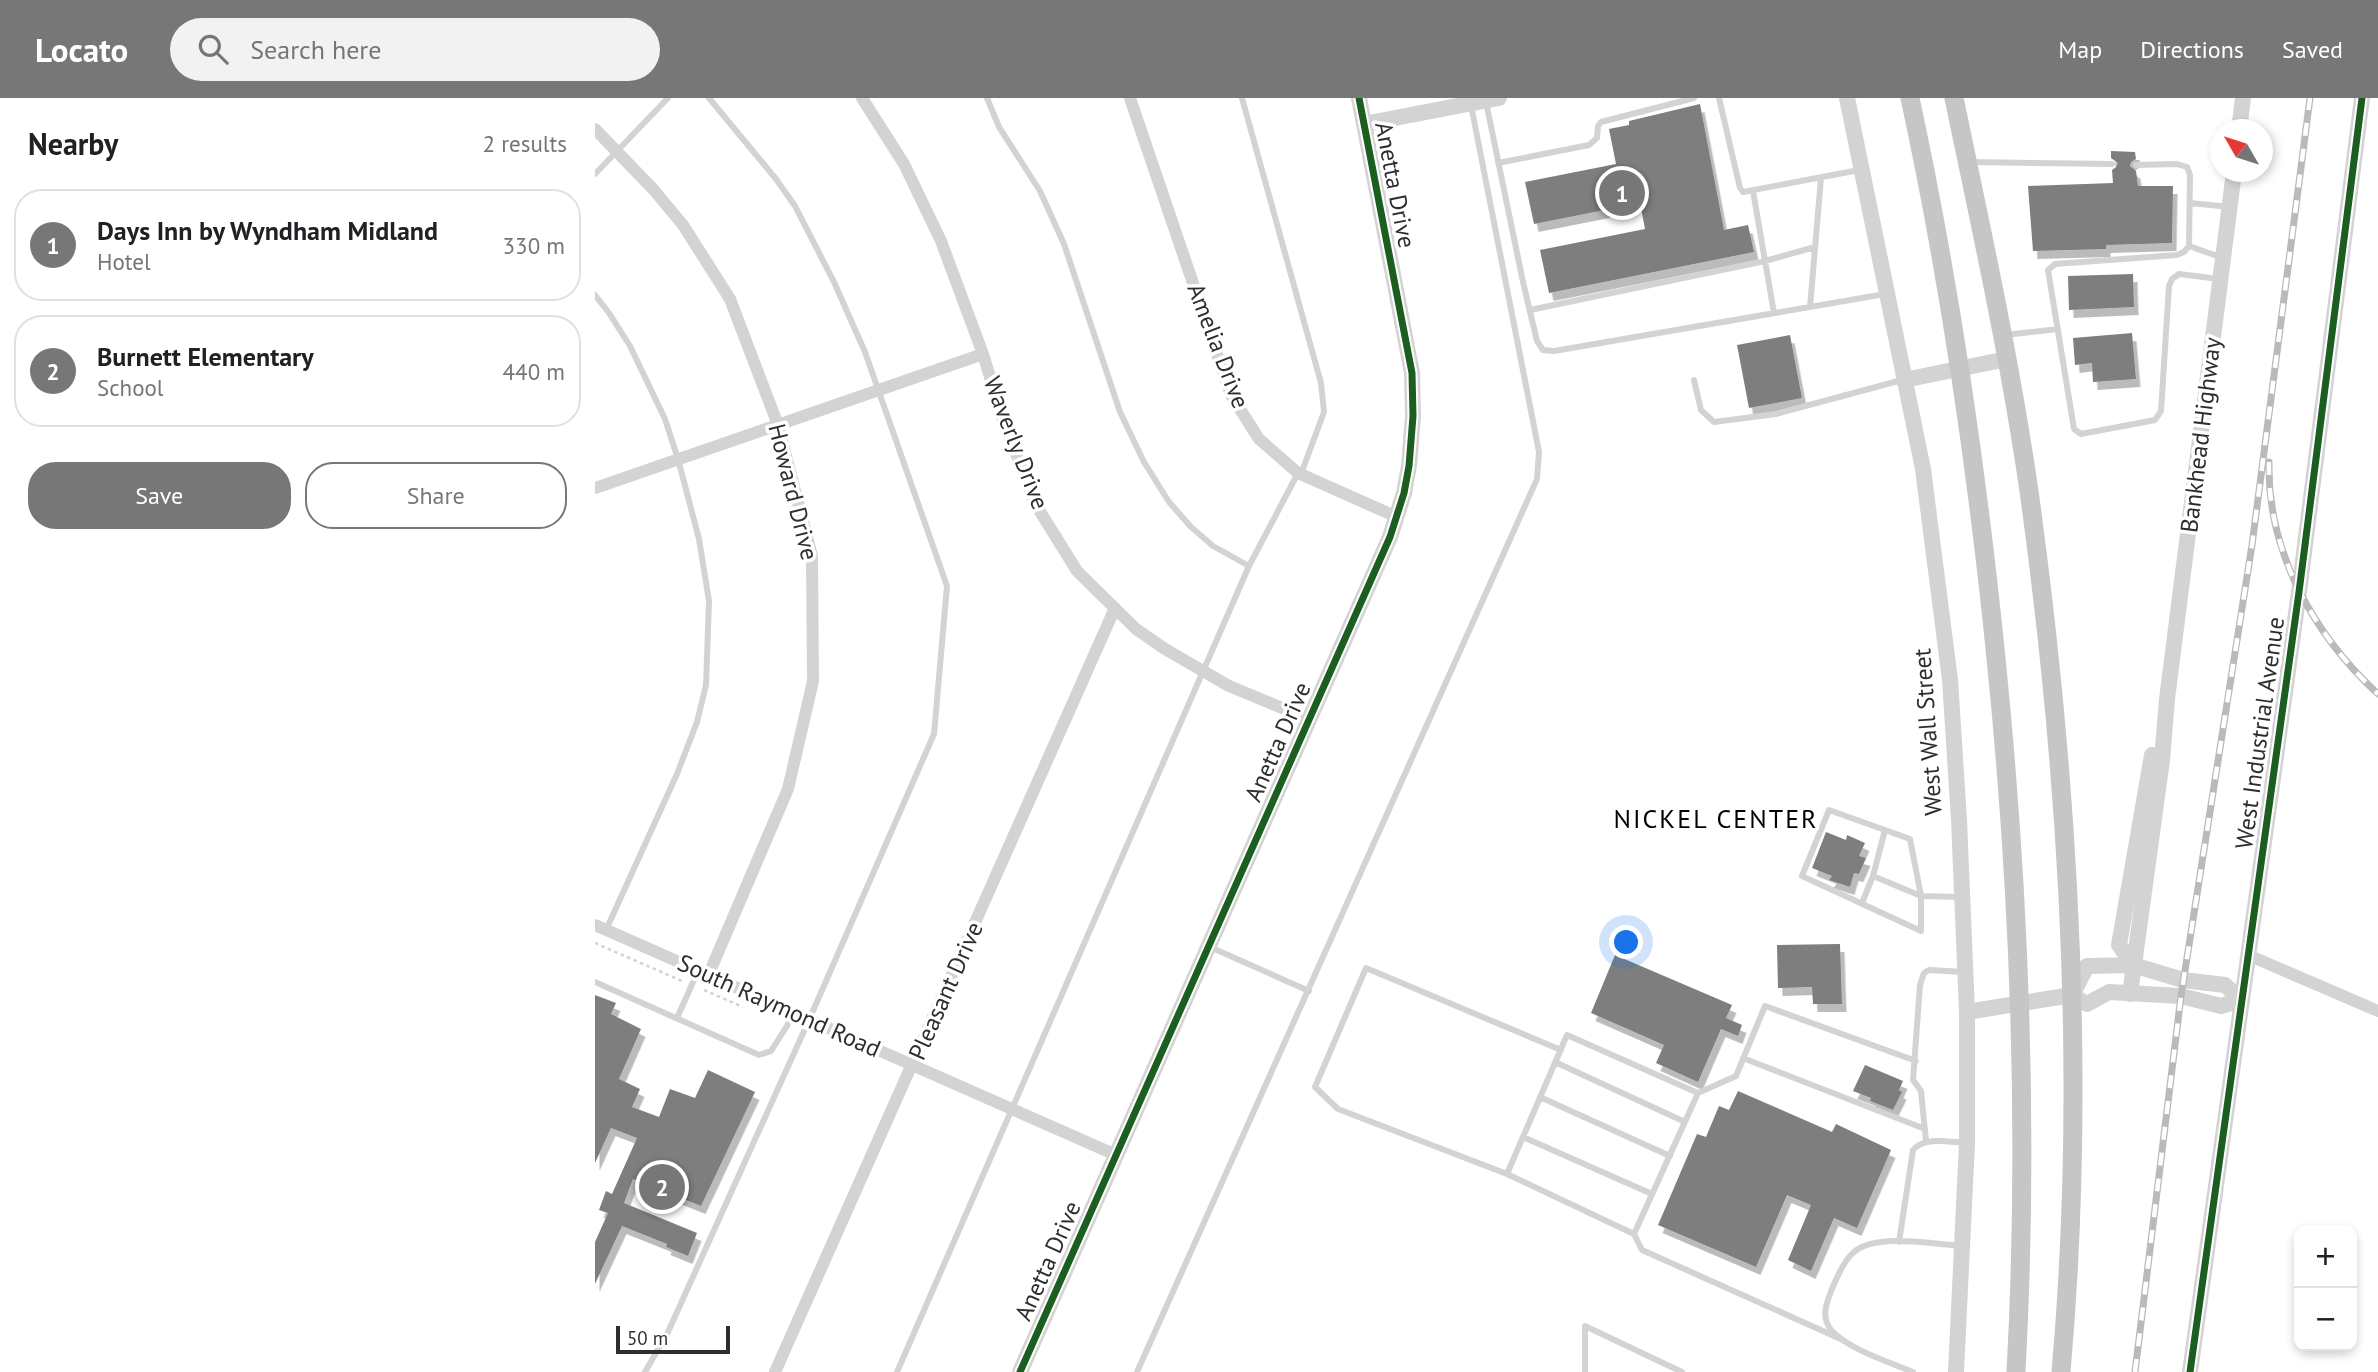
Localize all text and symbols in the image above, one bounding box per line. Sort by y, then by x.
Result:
search box [170,18,660,81]
text: Locato [35,28,128,71]
icon: search [194,30,232,68]
text: Search here [250,33,381,66]
text: Map [2058,34,2102,65]
text: Directions [2140,34,2244,65]
text: Saved [2282,34,2343,65]
street label: Anetta Drive [1368,119,1423,251]
north arrow [2210,119,2273,182]
text: Nearby [28,124,118,163]
text: 2 results [483,129,567,158]
pin: 1 [1599,167,1645,219]
text: Days Inn by Wyndham Midland [97,214,438,247]
text: 1 [46,231,60,260]
text: 330 m [503,231,565,260]
text: Hotel [97,247,151,276]
street label: Amelia Drive [1180,279,1256,413]
street label: Bankhead Highway [2173,336,2228,534]
text: Burnett Elementary [97,340,314,373]
text: 2 [46,357,60,386]
text: 440 m [503,357,565,386]
street label: Waverly Drive [977,372,1056,514]
text: School [97,373,164,402]
street label: Howard Drive [762,420,825,563]
button: Save [28,462,291,529]
button: Share [305,462,567,529]
street label: West Industrial Avenue [2228,615,2291,851]
street label: West Wall Street [1906,647,1949,817]
street label: Anetta Drive [1237,677,1318,806]
district label: NICKEL CENTER [1613,802,1819,835]
street label: Pleasant Drive [901,917,990,1065]
your location [1609,925,1643,959]
street label: South Raymond Road [673,947,886,1064]
pin: 2 [639,1161,685,1213]
street label: Anetta Drive [1007,1196,1088,1325]
map controls [2294,1225,2357,1351]
button: + [2294,1225,2357,1288]
button: − [2294,1288,2357,1351]
scale bar [616,1323,730,1355]
text: 50 m [627,1326,668,1350]

